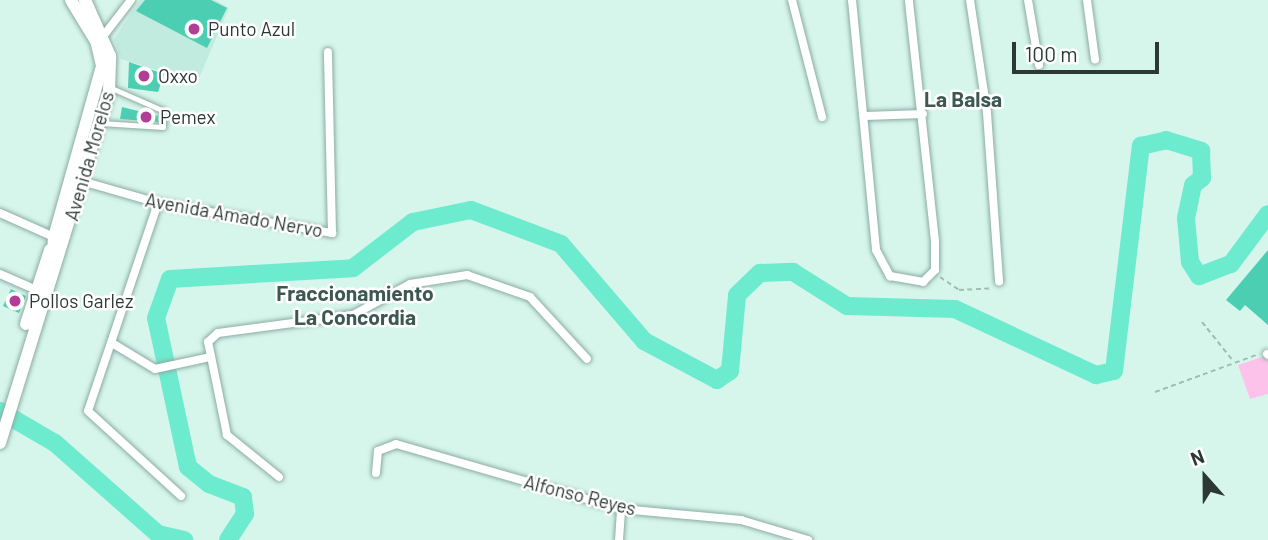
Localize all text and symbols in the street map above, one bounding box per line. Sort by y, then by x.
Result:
place label: Punto Azul [208,18,295,40]
marker: Punto Azul [186,21,202,37]
scale bar [1016,28,1163,72]
text: 100 m [1025,41,1078,66]
place label: Oxxo [158,65,198,87]
marker: Oxxo [136,68,152,84]
district label: La Balsa [924,86,1002,112]
street label: Avenida Morelos [60,89,118,223]
place label: Pemex [160,106,216,128]
marker: Pemex [138,109,154,125]
street label: Avenida Amado Nervo [144,188,324,242]
district label: Fraccionamiento La Concordia [276,280,434,330]
place label: Pollos Garlez [29,290,133,312]
marker: Pollos Garlez [7,293,23,309]
north arrow [1170,442,1240,512]
text: N [1187,444,1207,470]
street label: Alfonso Reyes [522,470,638,520]

